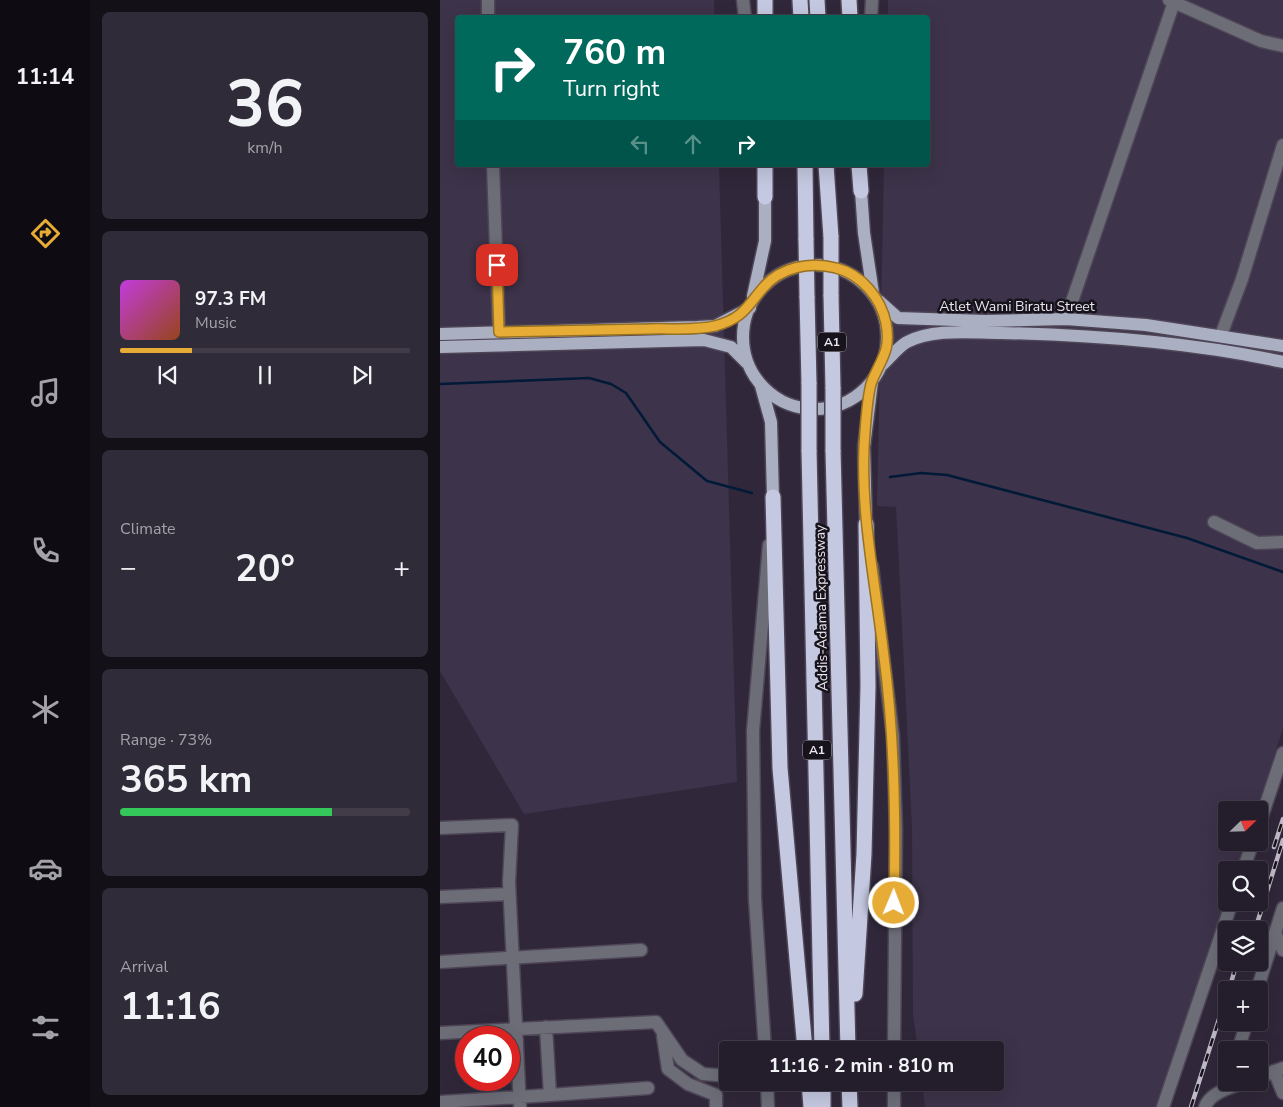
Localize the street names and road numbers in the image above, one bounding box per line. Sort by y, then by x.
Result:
street label: Atlet Wami Biratu Street [939,297,1095,316]
road number: A1 [818,332,846,352]
street label: Addis-Adama Expressway [811,524,832,691]
road number: A1 [803,740,831,760]

